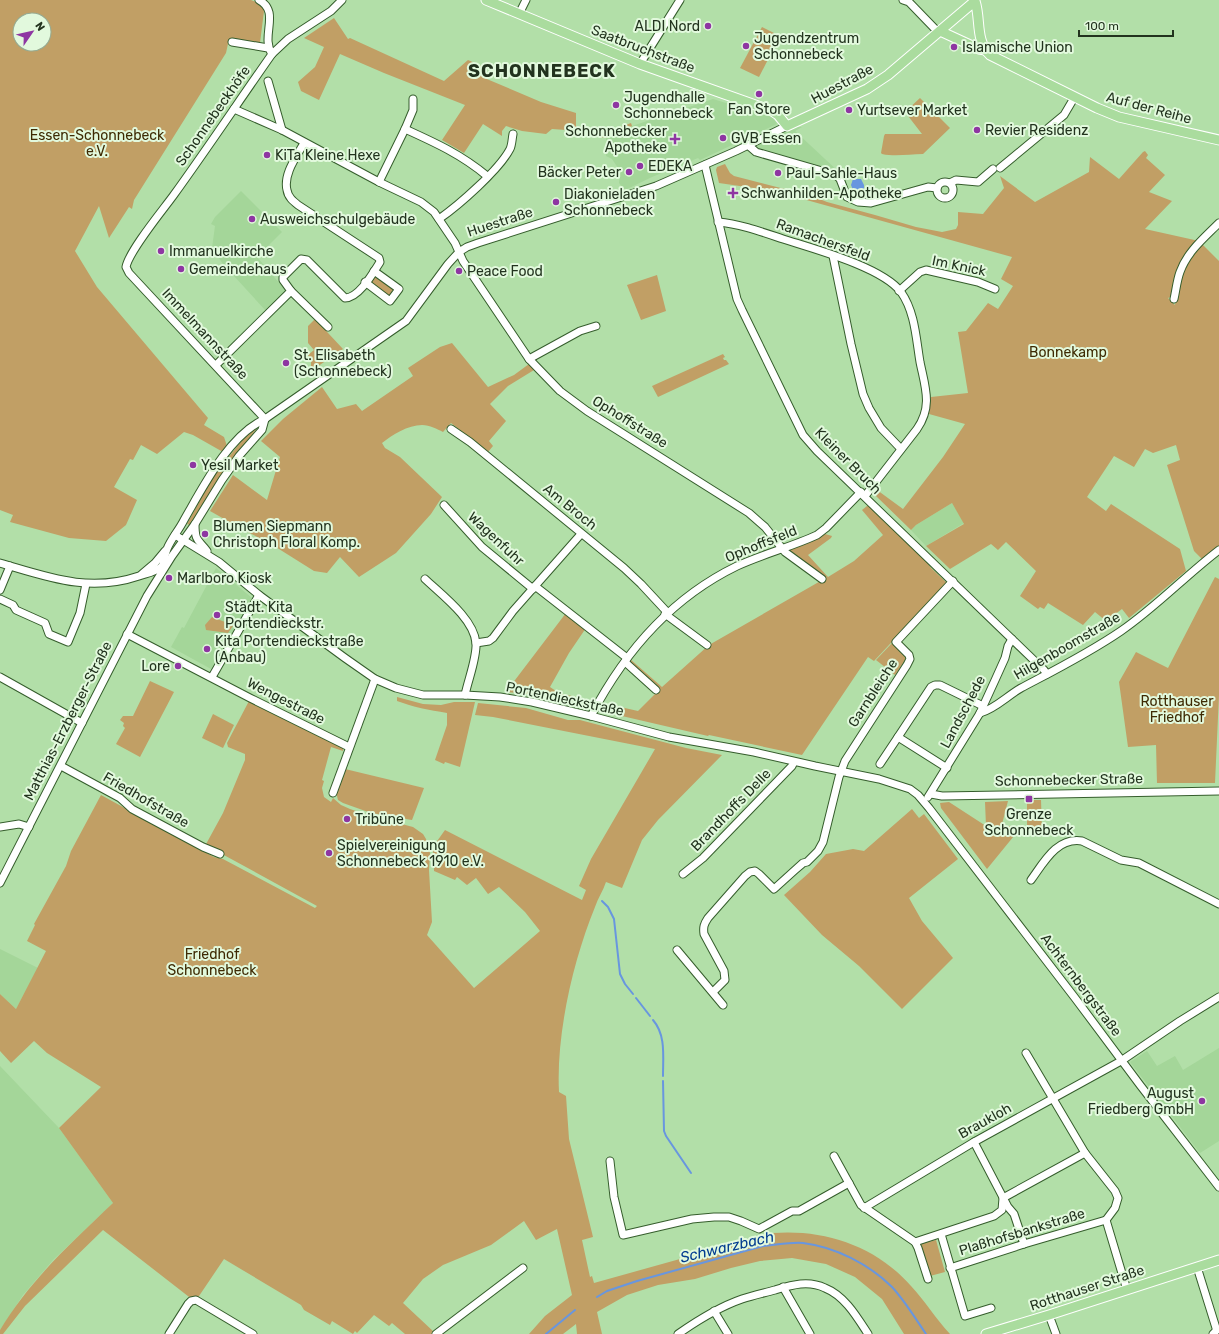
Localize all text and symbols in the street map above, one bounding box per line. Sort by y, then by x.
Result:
north arrow [12,12,52,52]
scale bar [1079,12,1173,38]
place label: ALDI Nord [635,18,700,35]
text: 100 m [1085,19,1119,33]
text: N [32,20,48,34]
street label: Saatbruchstraße [589,21,697,77]
marker: ALDI Nord [703,21,713,31]
place label: Jugendzentrum Schonnebeck [754,30,859,63]
place label: Islamische Union [962,39,1073,56]
marker: Jugendzentrum Schonnebeck [741,41,751,51]
marker: Islamische Union [949,42,959,52]
district label: SCHONNEBECK [468,60,616,82]
street label: Huestraße [808,60,876,107]
street label: Schonnebeckhöfe [172,62,254,169]
street label: Auf der Reihe [1105,88,1194,128]
place label: Jugendhalle Schonnebeck [624,89,714,122]
marker: Fan Store [754,89,764,99]
marker: Jugendhalle Schonnebeck [611,100,621,110]
place label: Fan Store [728,101,790,118]
place label: Yurtsever Market [857,102,968,119]
marker: Yurtsever Market [844,105,854,115]
place label: Revier Residenz [985,122,1088,139]
place label: Schonnebecker Apotheke [565,123,668,156]
marker: Revier Residenz [972,125,982,135]
park label: Essen-Schonnebeck e.V. [30,127,165,160]
place label: GVB Essen [731,130,801,147]
marker: GVB Essen [718,133,728,143]
marker: Schonnebecker Apotheke [670,134,680,144]
place label: KiTa Kleine Hexe [275,147,381,164]
marker: KiTa Kleine Hexe [262,150,272,160]
place label: EDEKA [648,158,693,175]
marker: EDEKA [635,161,645,171]
place label: Bäcker Peter [538,164,622,181]
place label: Paul-Sahle-Haus [786,165,897,182]
marker: Bäcker Peter [624,167,634,177]
marker: Paul-Sahle-Haus [773,168,783,178]
place label: Schwanhilden-Apotheke [741,185,902,202]
place label: Diakonieladen Schonnebeck [564,186,655,219]
marker: Schwanhilden-Apotheke [728,188,738,198]
marker: Diakonieladen Schonnebeck [551,197,561,207]
street label: Huestraße [465,203,535,241]
place label: Ausweichschulgebäude [260,211,415,228]
marker: Ausweichschulgebäude [247,214,257,224]
street label: Ramachersfeld [774,215,872,265]
place label: Immanuelkirche [169,243,274,260]
marker: Immanuelkirche [156,246,166,256]
street label: Im Knick [930,252,988,280]
place label: Gemeindehaus [189,261,287,278]
place label: Peace Food [467,263,543,280]
marker: Gemeindehaus [176,264,186,274]
marker: Peace Food [454,266,464,276]
street label: Immelmannstraße [158,285,252,383]
park label: Bonnekamp [1029,344,1107,361]
place label: St. Elisabeth (Schonnebeck) [294,347,392,380]
marker: St. Elisabeth (Schonnebeck) [281,358,291,368]
street label: Ophoffstraße [589,392,671,452]
street label: Kleiner Bruch [811,424,885,498]
place label: Yesil Market [201,457,279,474]
marker: Yesil Market [188,460,198,470]
street label: Am Broch [540,480,600,534]
street label: Wagenfuhr [464,509,528,570]
place label: Blumen Siepmann Christoph Floral Komp. [213,518,360,551]
street label: Ophoffsfeld [723,522,799,566]
marker: Blumen Siepmann Christoph Floral Komp. [200,529,210,539]
place label: Marlboro Kiosk [177,570,273,587]
marker: Marlboro Kiosk [164,573,174,583]
place label: Städt. Kita Portendieckstr. [225,599,324,632]
street label: Hilgenboomstraße [1011,609,1123,683]
marker: Städt. Kita Portendieckstr. [212,610,222,620]
place label: Kita Portendieckstraße (Anbau) [215,633,364,666]
street label: Matthias-Erzberger-Straße [20,639,116,803]
marker: Kita Portendieckstraße (Anbau) [202,644,212,654]
street label: Garnbleiche [845,655,901,730]
place label: Lore [141,658,170,675]
marker: Lore [173,661,183,671]
street label: Landschede [937,673,989,751]
street label: Wengestraße [244,674,328,728]
street label: Portendieckstraße [505,678,626,720]
park label: Rotthauser Friedhof [1141,693,1214,726]
street label: Brandhoffs Delle [687,765,775,855]
street label: Friedhofstraße [100,769,192,832]
street label: Schonnebecker Straße [995,770,1143,790]
marker: Grenze Schonnebeck [1024,794,1034,804]
place label: Grenze Schonnebeck [985,806,1074,839]
place label: Tribüne [355,811,404,828]
marker: Tribüne [342,814,352,824]
place label: Spielvereinigung Schonnebeck 1910 e.V. [337,837,484,870]
marker: Spielvereinigung Schonnebeck 1910 e.V. [324,848,334,858]
street label: Achternbergstraße [1037,930,1125,1040]
park label: Friedhof Schonnebeck [168,946,257,979]
place label: August Friedberg GmbH [1088,1085,1195,1118]
marker: August Friedberg GmbH [1197,1096,1207,1106]
street label: Braukloh [956,1100,1014,1142]
street label: Plaßhofsbankstraße [957,1205,1087,1259]
water label: Schwarzbach [678,1227,776,1267]
street label: Rotthauser Straße [1028,1261,1147,1315]

